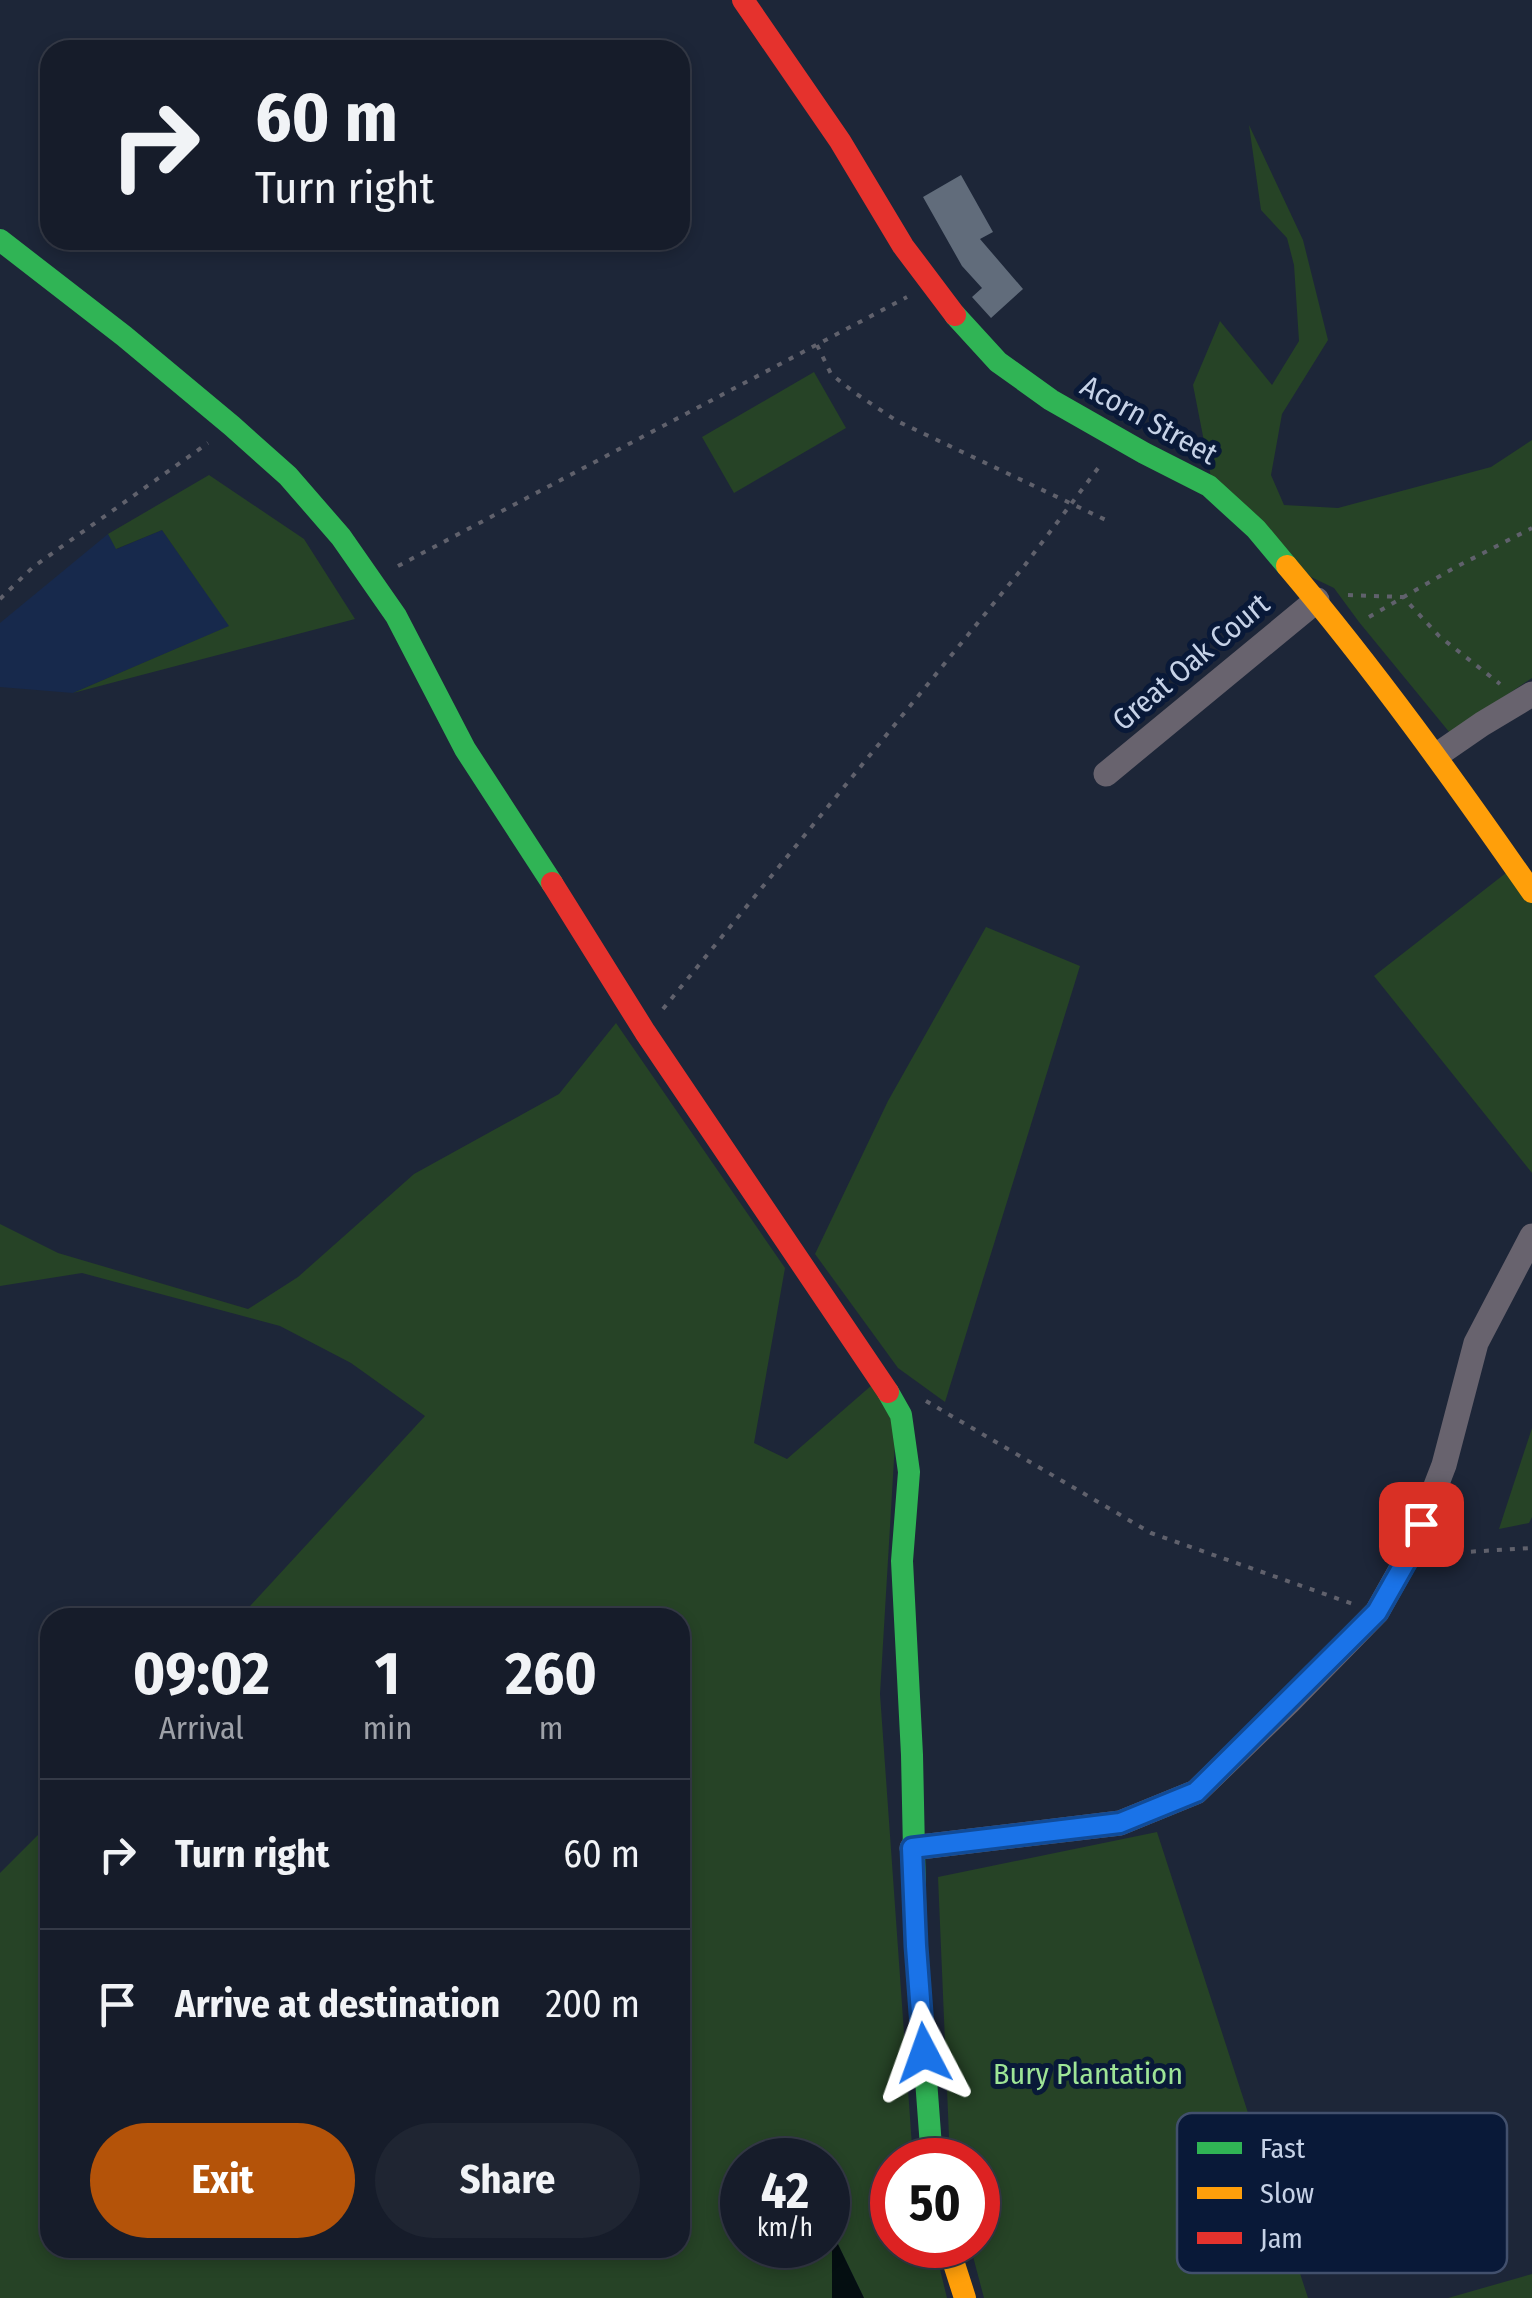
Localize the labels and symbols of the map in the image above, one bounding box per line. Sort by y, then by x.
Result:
street label: Acorn Street [1074,368,1224,472]
street label: Great Oak Court [1105,586,1277,738]
pin [1379,1482,1464,1567]
position arrow [872,2001,976,2105]
park label: Bury Plantation [993,2056,1183,2092]
legend [1177,2113,1507,2273]
text: Fast [1260,2132,1306,2165]
speed limit sign: 50 [870,2138,1000,2268]
text: Slow [1260,2177,1314,2210]
text: Jam [1260,2222,1303,2255]

